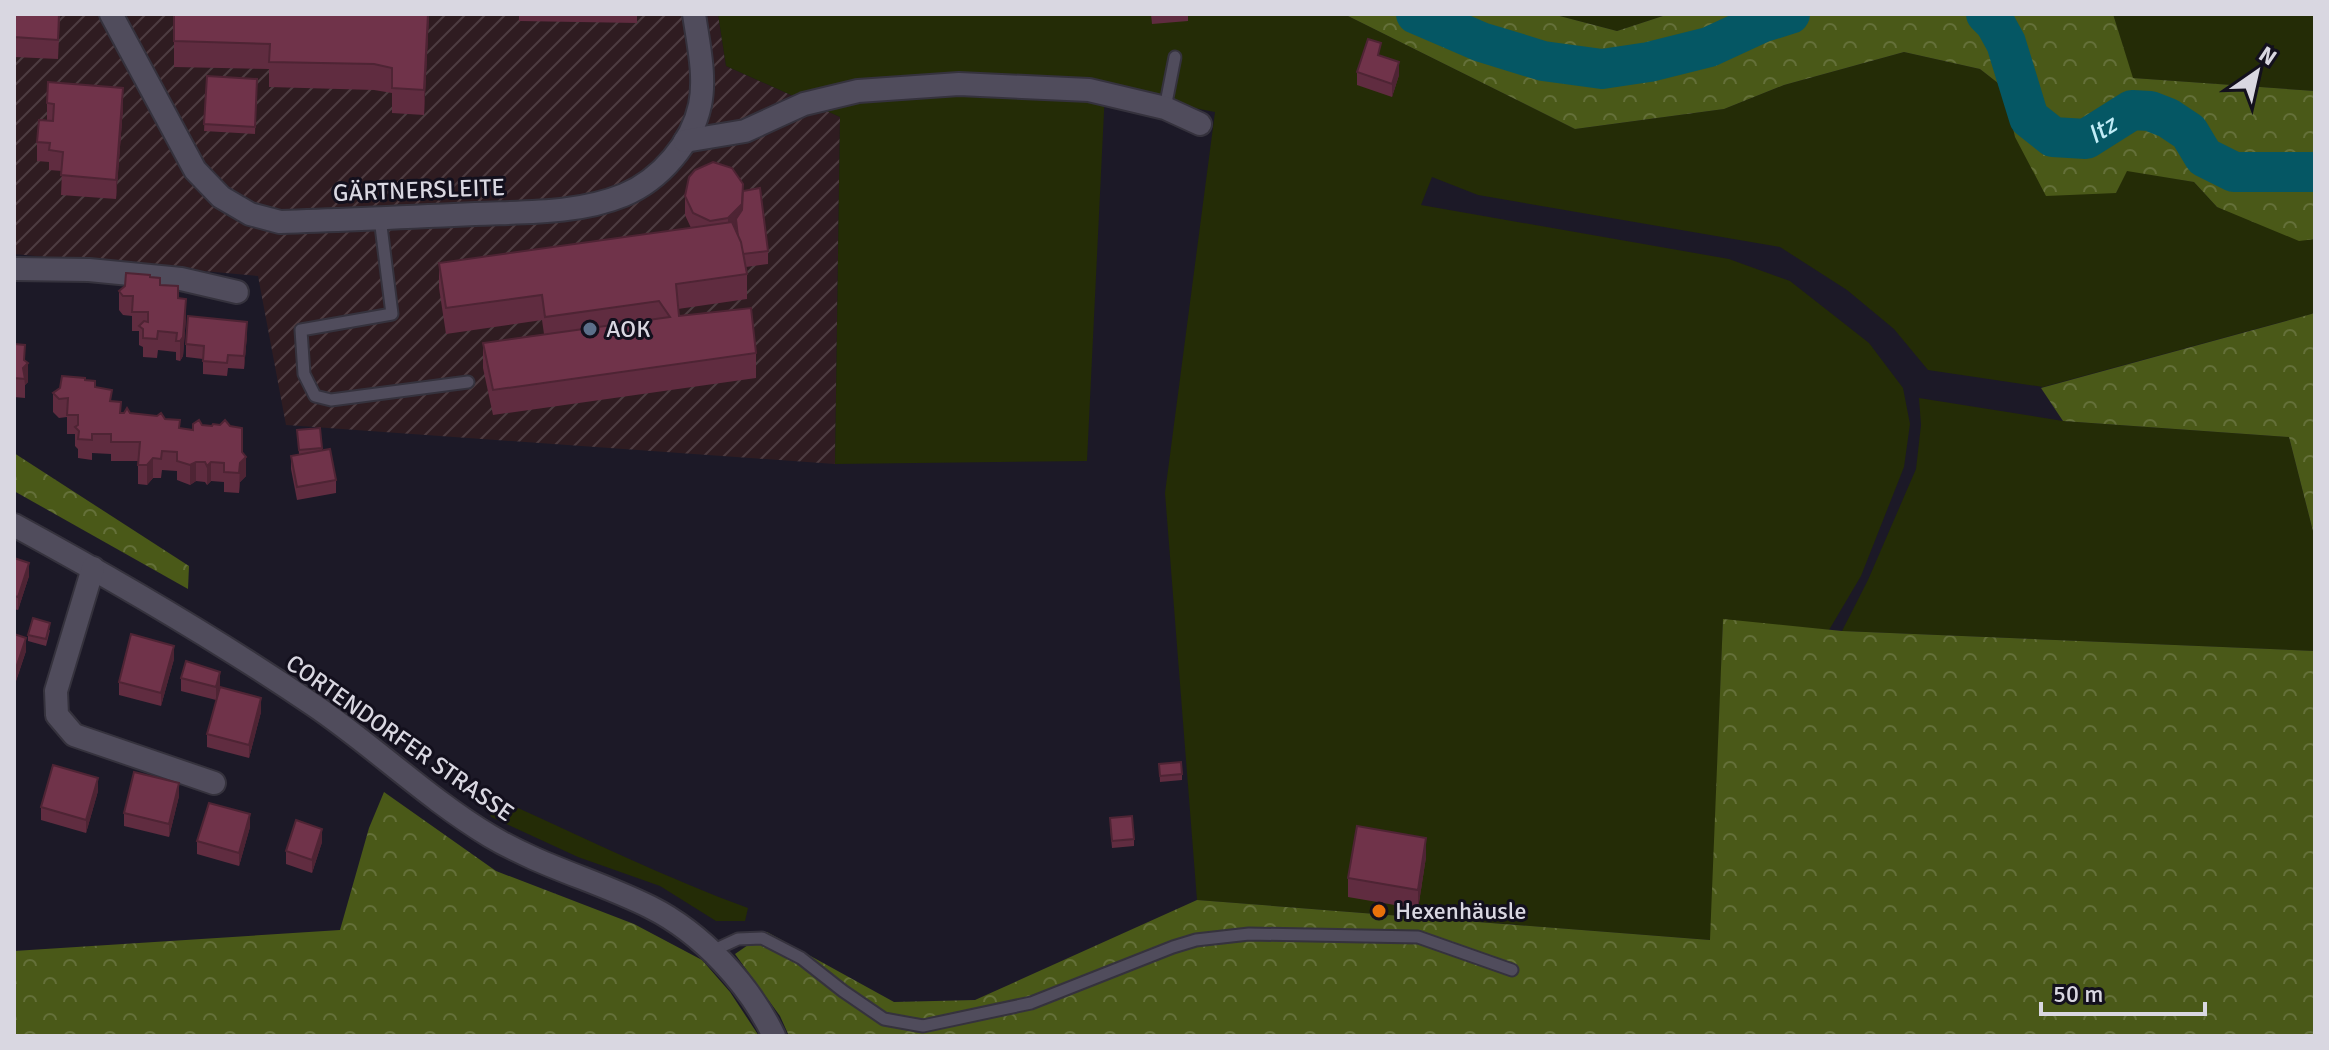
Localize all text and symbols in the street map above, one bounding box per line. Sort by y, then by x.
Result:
north arrow [2217,32,2297,112]
text: N [2254,40,2282,71]
water label: Itz [2081,108,2125,151]
street label: GÄRTNERSLEITE [333,172,505,208]
place label: AOK [606,314,650,344]
marker: AOK [581,320,599,338]
street label: CORTENDORFER STRASSE [280,648,520,828]
place label: Hexenhäusle [1395,896,1527,926]
marker: Hexenhäusle [1370,902,1388,920]
scale bar [2041,966,2205,1016]
text: 50 m [2053,979,2103,1009]

